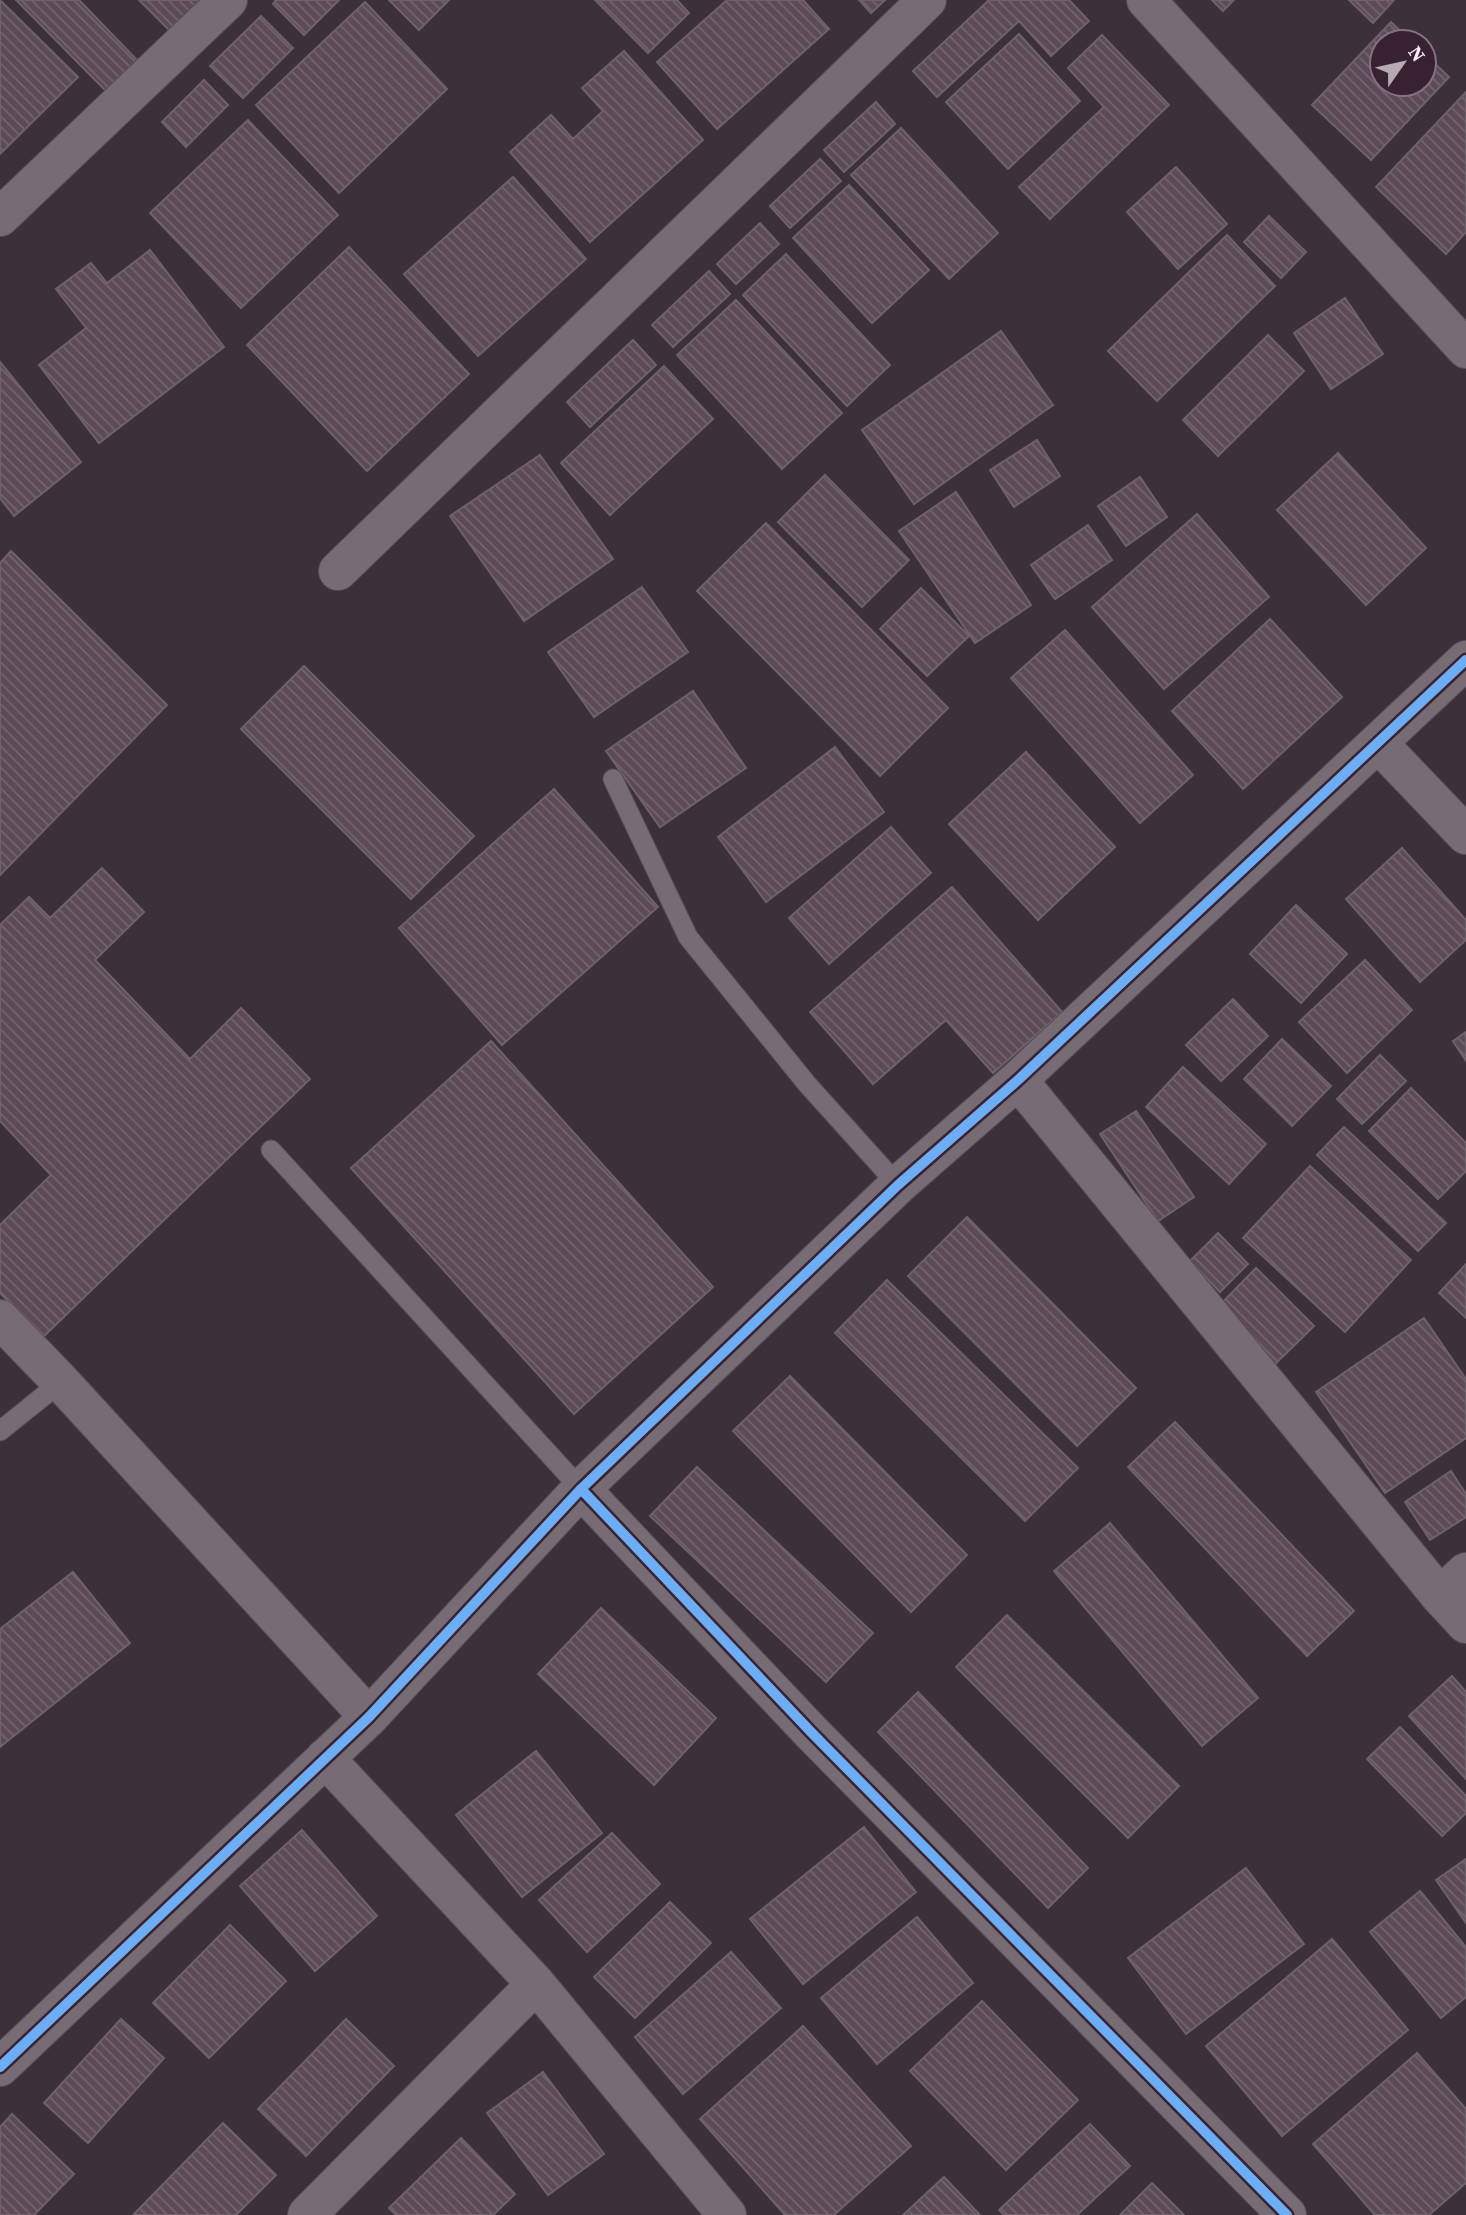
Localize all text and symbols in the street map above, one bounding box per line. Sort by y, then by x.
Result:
north arrow [1368,28,1438,98]
text: N [1402,40,1432,67]

